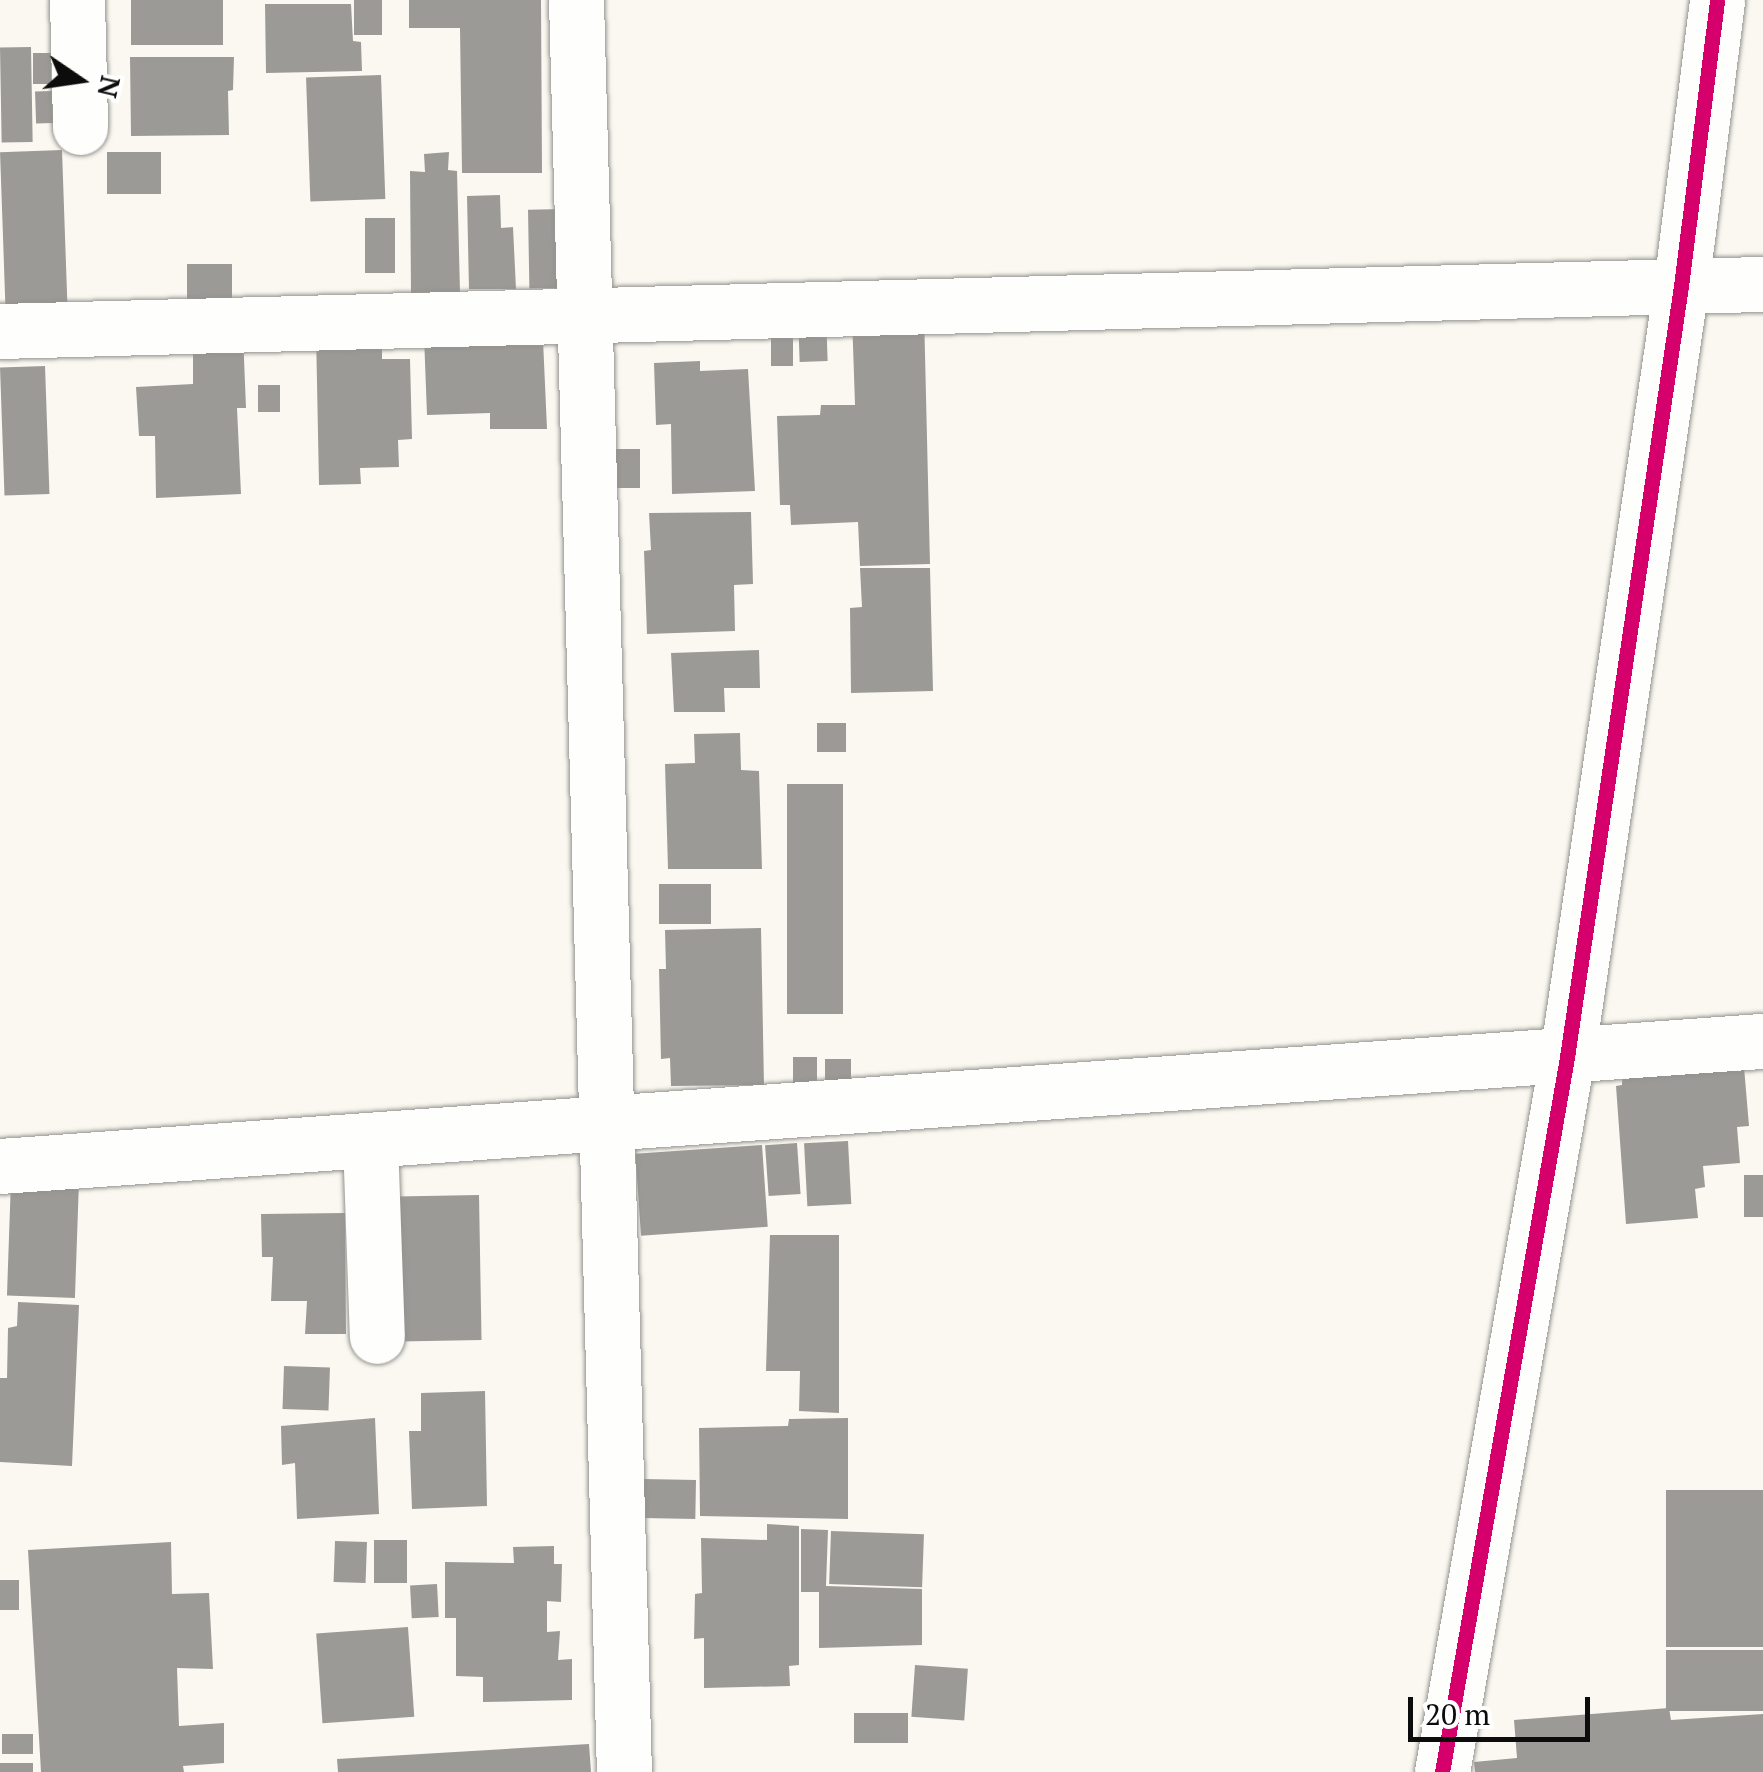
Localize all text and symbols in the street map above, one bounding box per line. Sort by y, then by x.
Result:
north arrow [30,30,130,130]
text: N [89,72,130,101]
scale bar [1413,1677,1596,1739]
text: 20 m [1425,1694,1490,1734]

